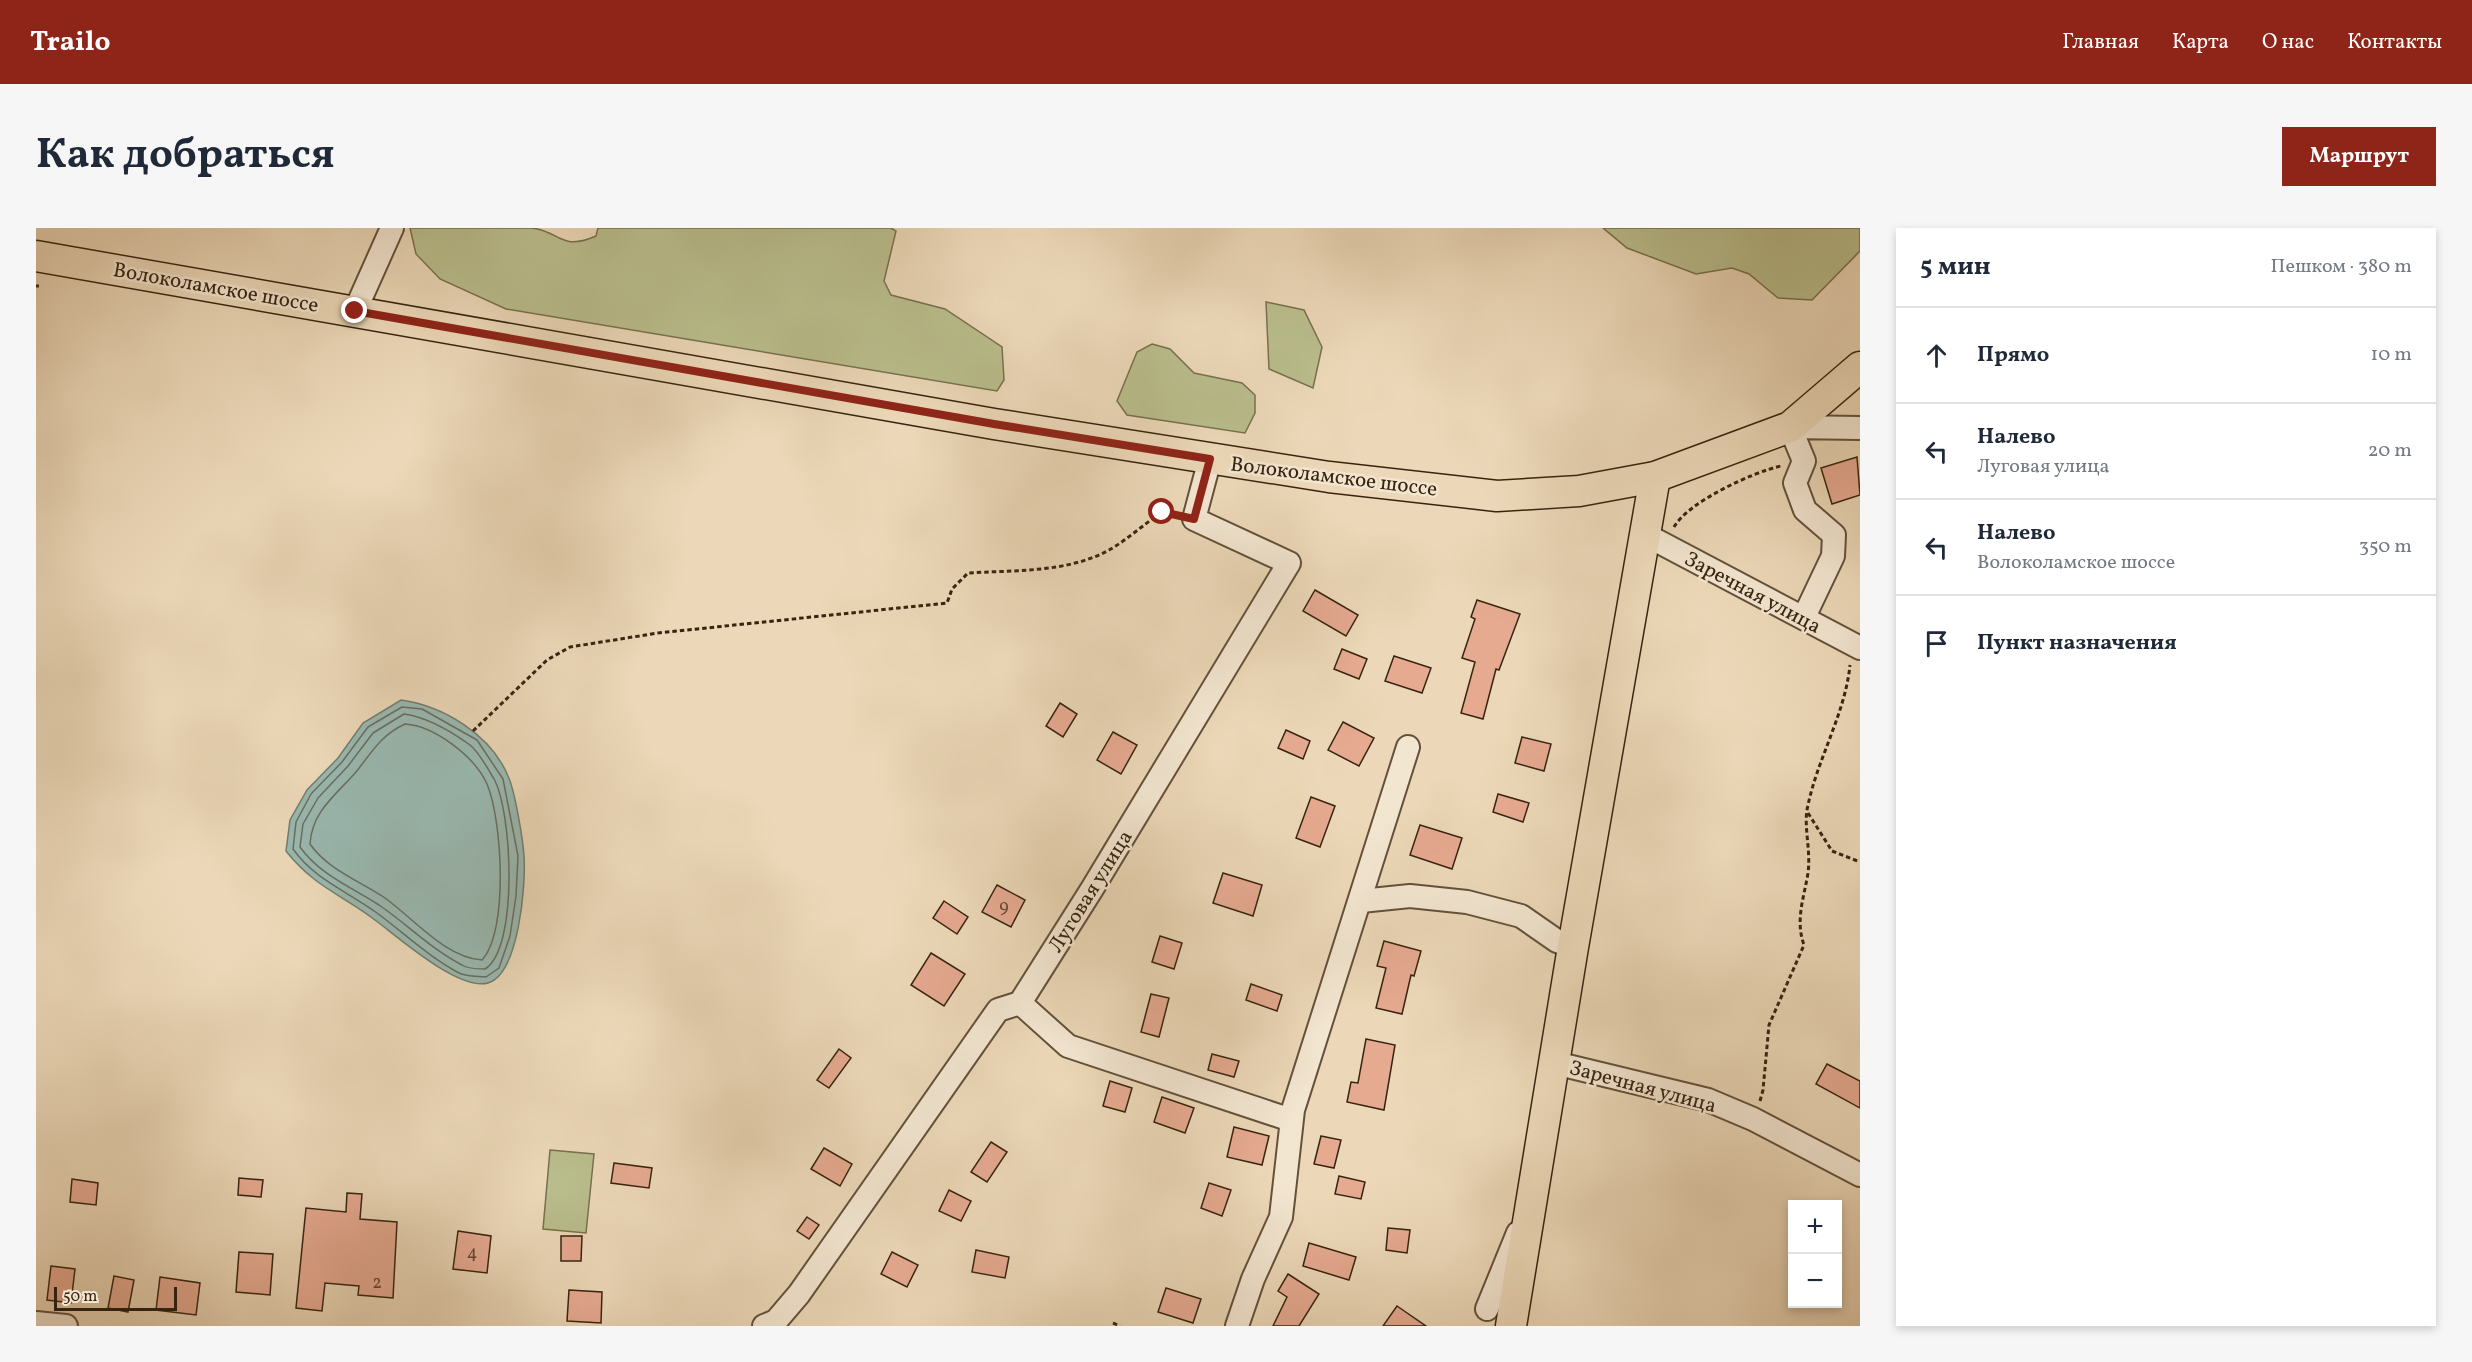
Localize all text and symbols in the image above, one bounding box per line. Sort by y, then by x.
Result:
text: Trailo [30,23,111,62]
text: Главная [2062,28,2139,57]
text: Карта [2172,28,2229,57]
text: О нас [2262,28,2314,57]
text: Контакты [2347,28,2442,57]
text: Как добраться [36,127,335,186]
button: Маршрут [2282,127,2436,186]
text: 5 мин [1920,249,1991,285]
text: Пешком · 380 m [2271,253,2412,281]
street label: Волоколамское шоссе [111,256,321,321]
route end [341,297,367,323]
icon: ahead [1920,339,1953,372]
text: Прямо [1977,340,2049,371]
text: 10 m [2371,341,2412,369]
text: Налево [1977,422,2056,453]
icon: left [1920,435,1953,468]
text: 20 m [2368,437,2412,465]
street label: Волоколамское шоссе [1229,450,1439,505]
text: Луговая улица [1977,453,2110,481]
route start [1148,498,1174,524]
text: Налево [1977,518,2056,549]
icon: left [1920,531,1953,564]
text: 350 m [2359,533,2412,561]
street label: Заречная улица [1679,545,1826,642]
text: Волоколамское шоссе [1977,549,2175,577]
icon: arrive [1920,627,1953,660]
text: Пункт назначения [1977,628,2177,659]
street label: Луговая улица [1042,825,1140,958]
house number: 9 [999,895,1009,920]
street label: Заречная улица [1566,1054,1719,1121]
map controls [1788,1200,1842,1308]
button: + [1788,1200,1842,1254]
house number: 4 [467,1241,477,1266]
button: − [1788,1254,1842,1308]
house number: 2 [372,1271,382,1296]
scale bar [54,1284,177,1312]
text: 50 m [63,1286,97,1308]

